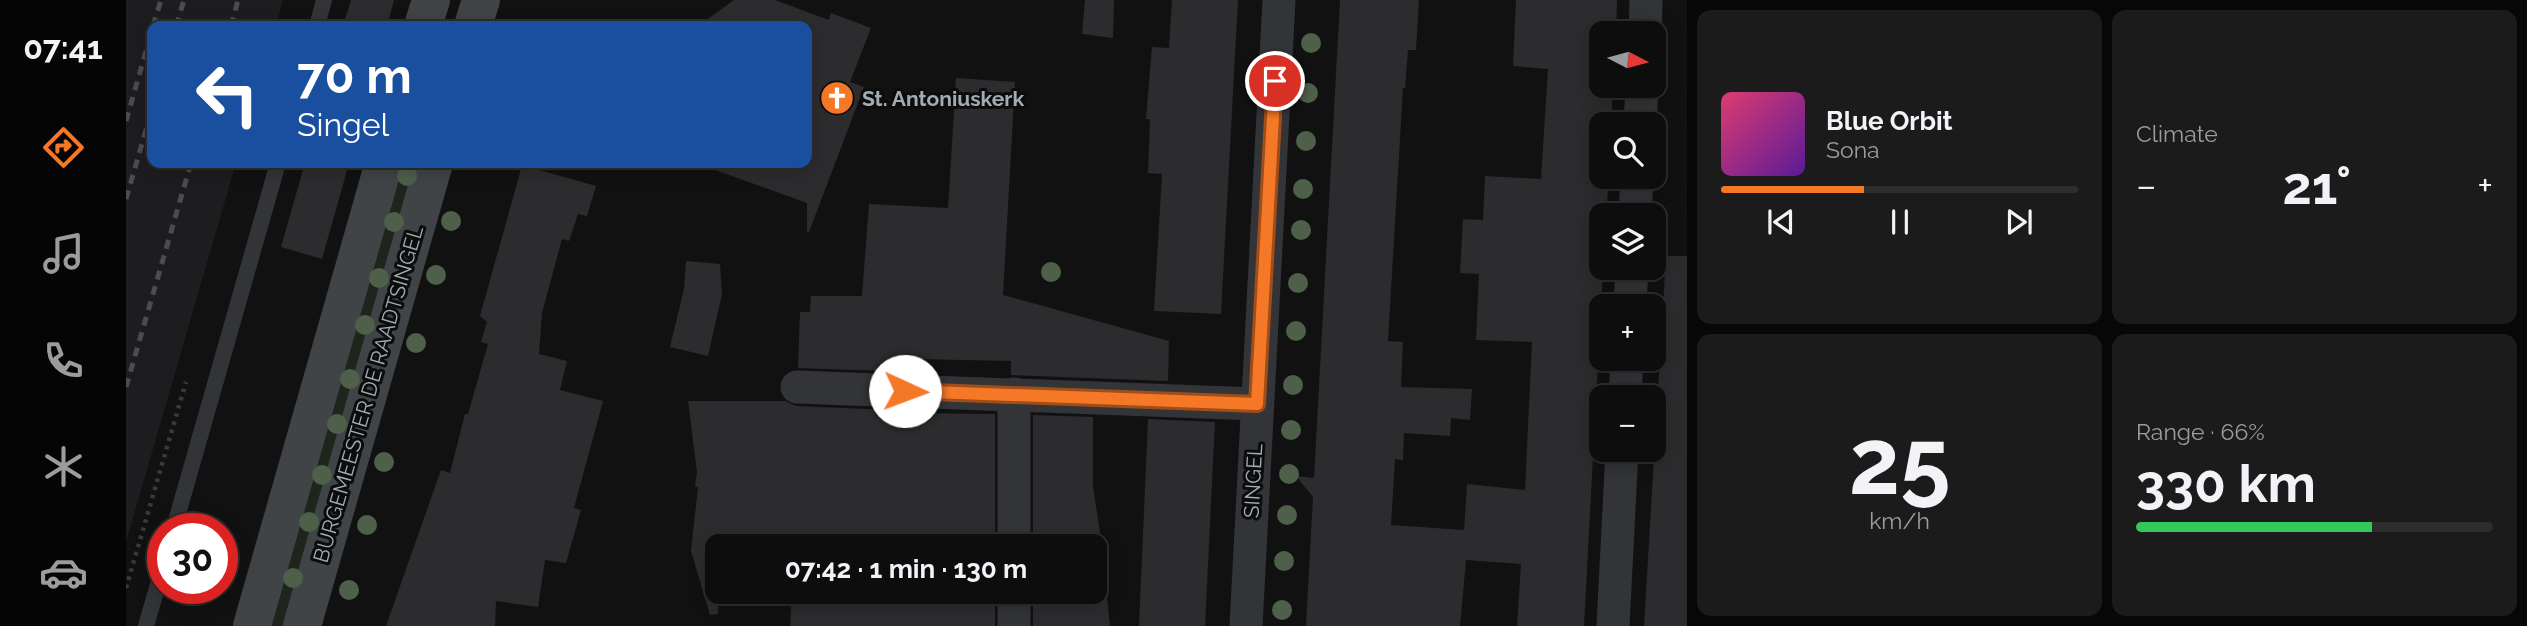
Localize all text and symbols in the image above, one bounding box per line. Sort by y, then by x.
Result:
north arrow [1589,21,1666,98]
map controls [1589,21,1666,462]
text: 07:41 [23,29,103,66]
text: 70 m [297,47,412,104]
icon: left [182,49,273,140]
pin [1245,51,1305,111]
icon: arrive [1256,62,1294,100]
church icon: St. Antoniuskerk [818,79,856,117]
place label: St. Antoniuskerk [862,86,1024,111]
text: Singel [297,106,389,143]
text: Blue Orbit [1826,106,1953,136]
button: search [1589,112,1666,189]
text: Climate [2136,120,2218,147]
icon: directions [39,123,88,172]
text: Sona [1826,136,1880,163]
text: 21° [2283,155,2351,216]
text: − [2136,163,2156,208]
text: + [2477,163,2493,208]
button: layers [1589,203,1666,280]
icon: previous [1762,203,1800,241]
icon: pause [1881,203,1919,241]
icon: next [2000,203,2038,241]
street label: BURGEMEESTER DE RAADTSINGEL [308,223,428,565]
icon: music [39,229,88,278]
button: + [1589,294,1666,371]
icon: phone [39,336,88,385]
position arrow [868,354,942,428]
button: − [1589,385,1666,462]
text: 25 [1849,408,1950,515]
text: Range · 66% [2136,418,2265,445]
icon: climate [39,442,88,491]
street label: SINGEL [1239,443,1267,519]
text: 330 km [2136,453,2316,514]
text: km/h [1869,507,1930,534]
speed limit sign: 30 [147,513,238,604]
icon: car [39,548,88,597]
text: 07:42 · 1 min · 130 m [785,554,1027,584]

